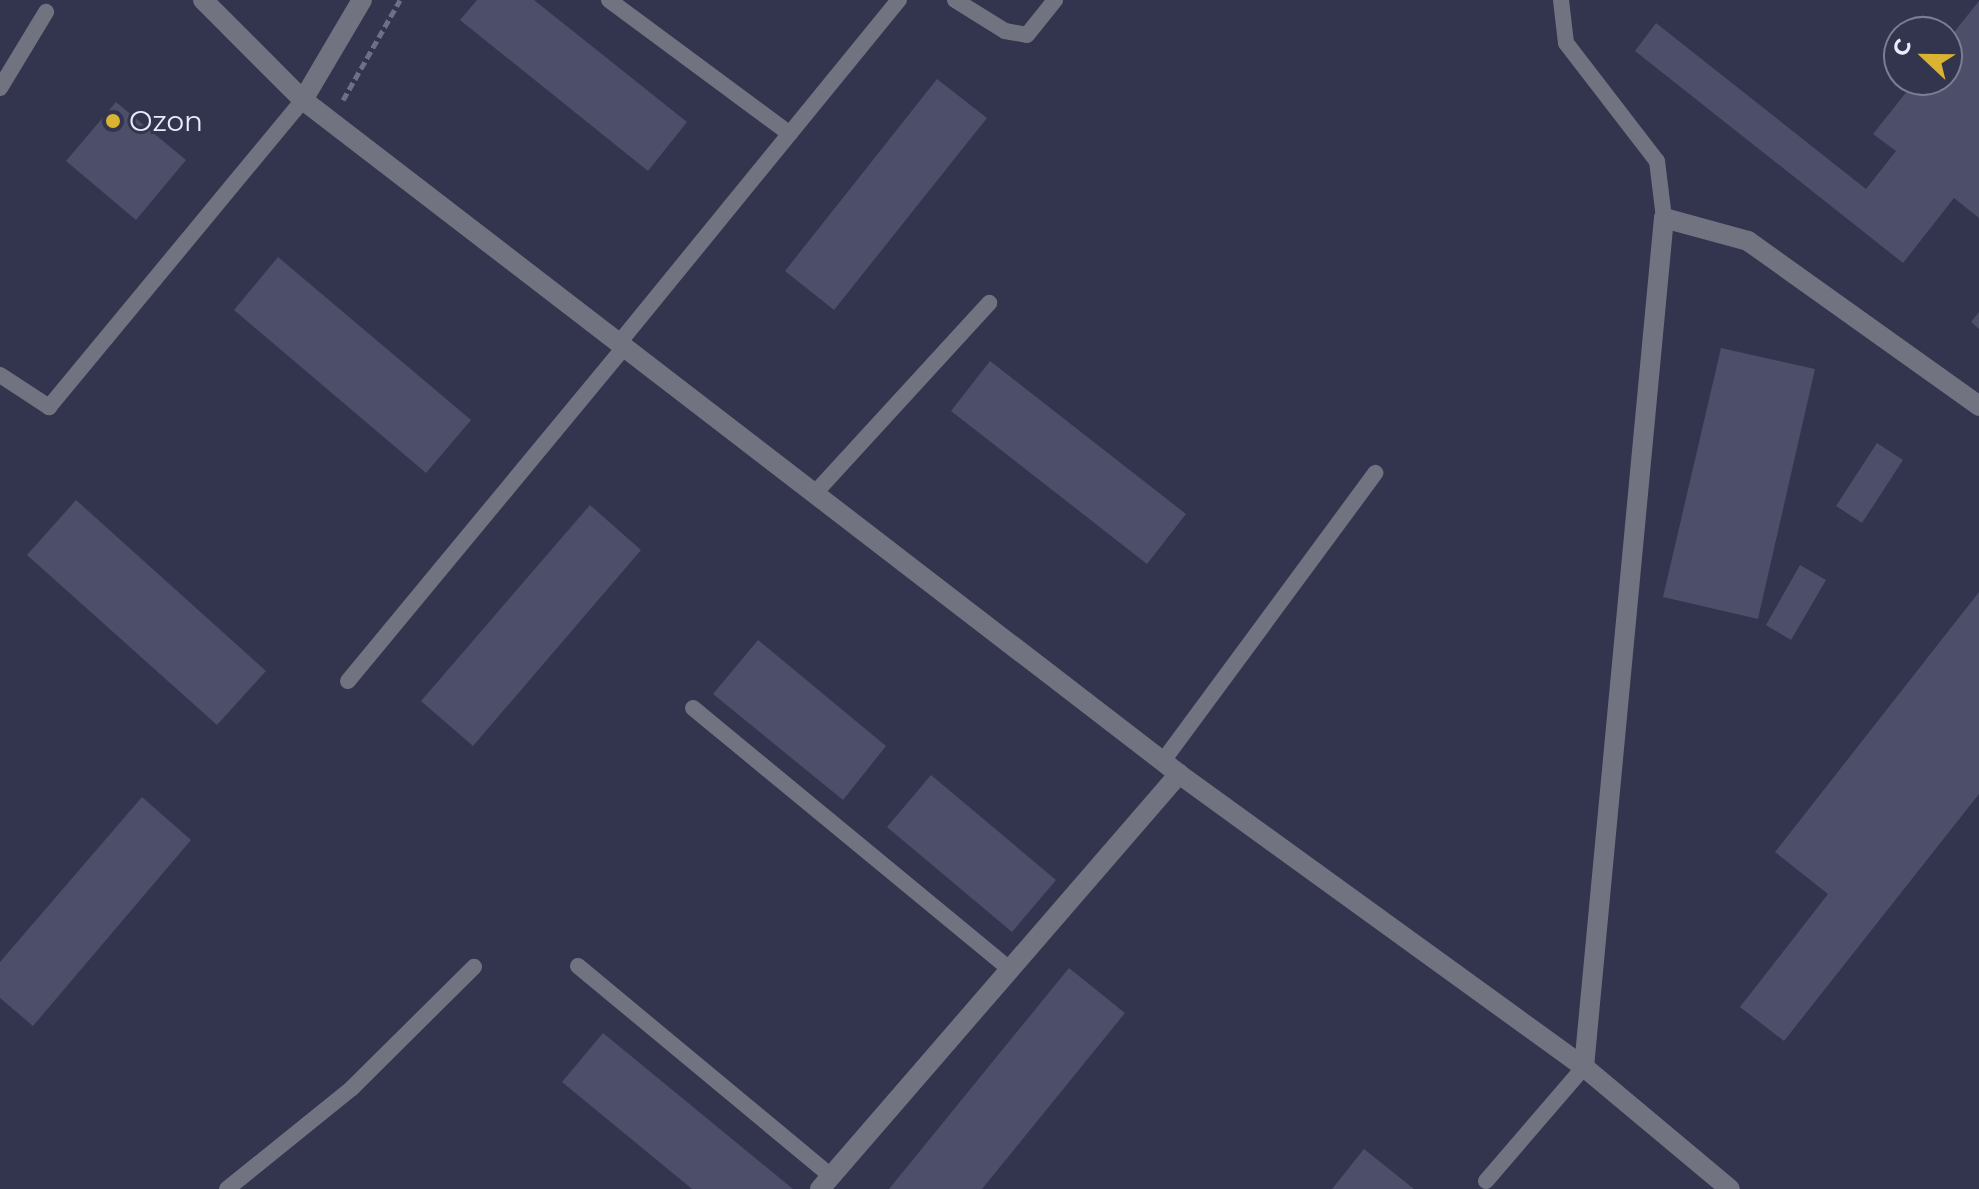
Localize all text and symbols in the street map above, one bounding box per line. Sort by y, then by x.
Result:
north arrow [1883,16,1963,96]
text: С [1887,35,1918,60]
place label: Ozon [129,104,203,138]
marker: Ozon [104,112,122,130]

